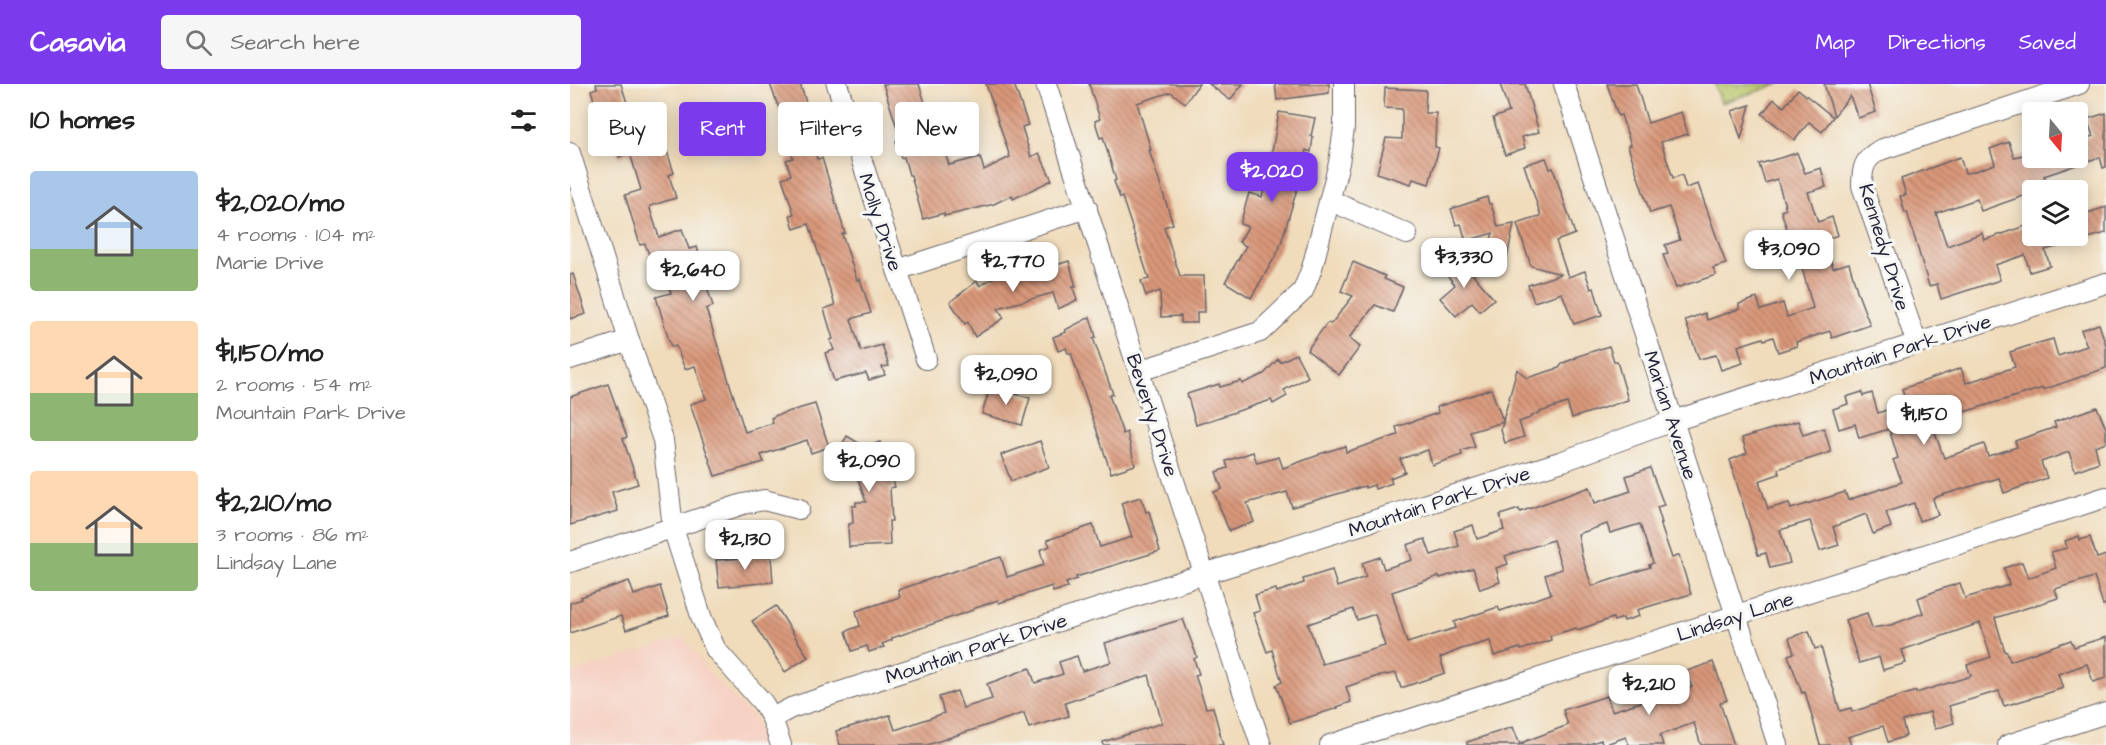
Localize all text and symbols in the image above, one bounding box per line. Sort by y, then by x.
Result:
search box [161,15,581,69]
text: Casavia [30,23,125,62]
icon: search [182,26,215,59]
text: Search here [230,27,360,58]
text: Map [1815,28,1855,57]
text: Directions [1888,28,1986,57]
text: Saved [2019,28,2076,57]
text: 10 homes [30,102,135,138]
chip: Buy [588,102,667,156]
chip: Rent [679,102,766,156]
chip: Filters [778,102,883,156]
chip: New [895,102,979,156]
north arrow [2022,102,2088,168]
map controls [2022,102,2088,246]
icon: filters [507,104,540,137]
pin: $2,020 [1223,152,1321,203]
text: $2,020 [1241,157,1303,185]
street label: Molly Drive [850,170,909,275]
street label: Kennedy Drive [1851,180,1917,315]
button: layers [2022,180,2088,246]
text: $2,020/mo [216,185,344,221]
icon: home [78,195,150,267]
text: 4 rooms · 104 m² [216,221,375,249]
pin: $3,090 [1740,230,1838,281]
text: $3,090 [1758,235,1820,263]
pin: $3,330 [1415,238,1513,289]
pin: $2,770 [964,242,1062,293]
text: $3,330 [1435,243,1493,271]
text: $2,770 [981,247,1045,275]
text: Marie Drive [216,249,324,277]
pin: $2,640 [644,251,742,302]
text: $2,640 [661,256,725,284]
street label: Mountain Park Drive [1806,307,1995,393]
text: $1,150/mo [216,335,323,371]
icon: home [78,345,150,417]
street label: Marian Avenue [1636,347,1704,483]
street label: Beverly Drive [1118,350,1185,481]
pin: $2,090 [957,355,1055,406]
text: $2,090 [975,360,1037,388]
text: 2 rooms · 54 m² [216,371,372,399]
pin: $1,150 [1875,395,1973,446]
text: Mountain Park Drive [216,399,406,427]
text: $1,150 [1901,400,1947,428]
pin: $2,090 [820,442,918,493]
text: $2,090 [838,447,900,475]
street label: Mountain Park Drive [1345,459,1534,545]
text: $2,210/mo [216,485,331,521]
icon: home [78,495,150,567]
pin: $2,130 [696,520,794,571]
text: 3 rooms · 86 m² [216,521,369,549]
text: $2,130 [719,525,771,553]
text: Lindsay Lane [216,549,337,577]
street label: Lindsay Lane [1673,585,1798,650]
street label: Mountain Park Drive [882,606,1071,692]
pin: $2,210 [1600,665,1698,716]
text: $2,210 [1623,670,1675,698]

